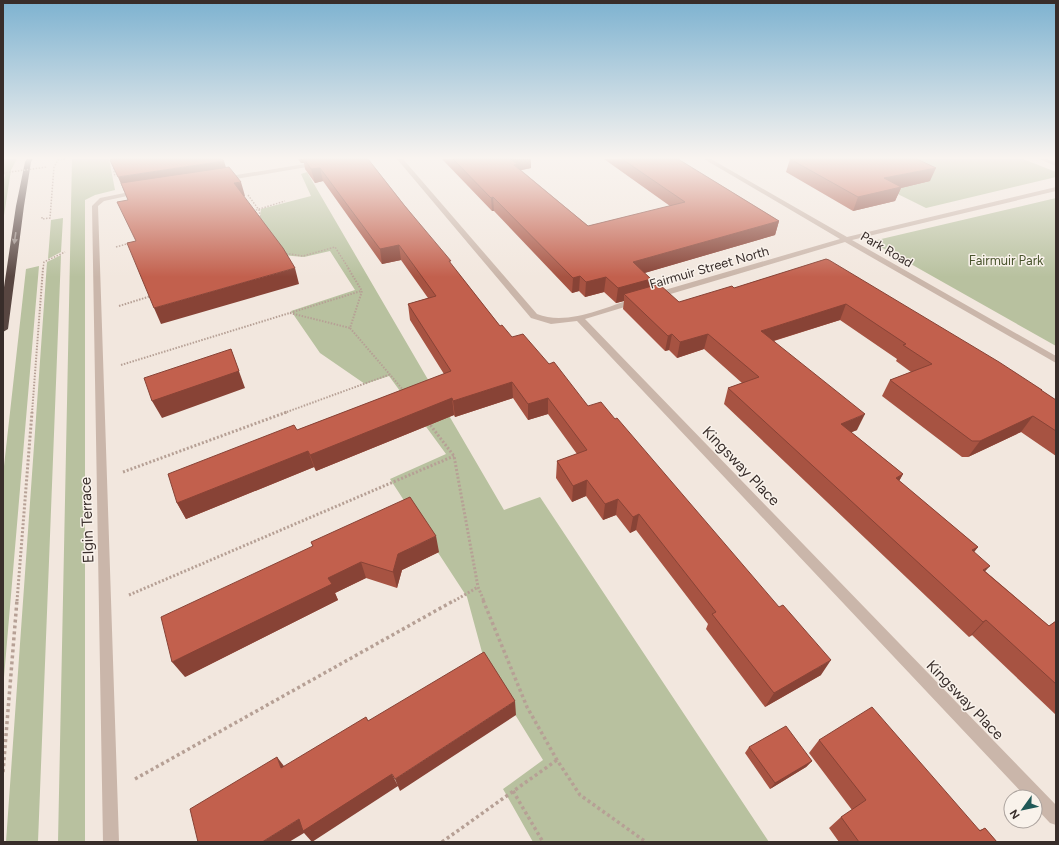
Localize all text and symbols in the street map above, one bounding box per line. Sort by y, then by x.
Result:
street label: Park Road [858,228,916,270]
one-way arrow [12,232,18,244]
street label: Fairmuir Street North [648,243,771,292]
park label: Fairmuir Park [969,253,1044,268]
street label: Kingsway Place [699,423,783,509]
street label: Elgin Terrace [77,477,97,563]
street label: Kingsway Place [923,657,1007,743]
north arrow [1003,789,1043,829]
text: N [1007,807,1023,821]

